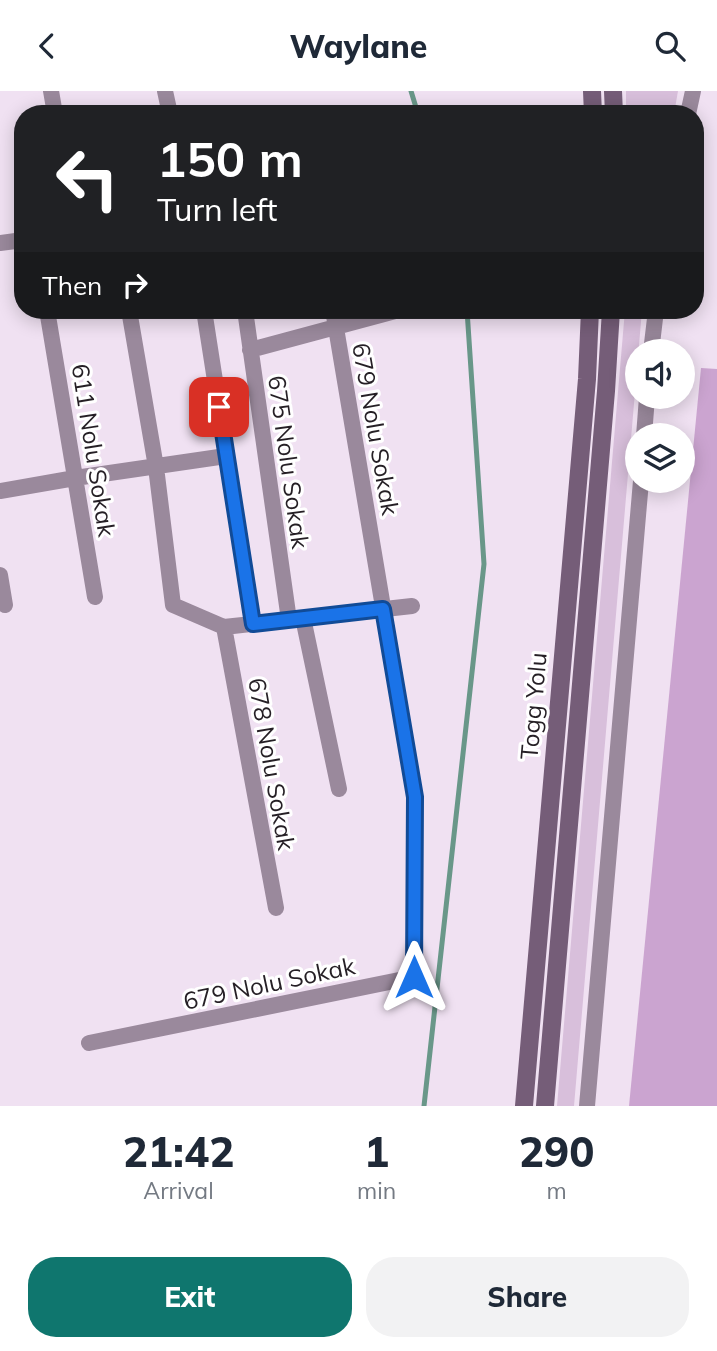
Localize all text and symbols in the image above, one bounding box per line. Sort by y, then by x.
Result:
text: Waylane [290,26,427,66]
icon: back [28,27,66,65]
icon: search [651,27,689,65]
text: 150 m [157,128,303,189]
icon: left [42,133,133,224]
text: Turn left [157,189,277,229]
icon: right [116,266,154,304]
text: Then [42,269,102,302]
map controls [625,339,695,493]
button: sound [625,339,695,409]
street label: 679 Nolu Sokak [346,340,406,518]
street label: 611 Nolu Sokak [66,361,123,539]
street label: 675 Nolu Sokak [262,373,316,551]
pin [189,377,249,437]
icon: arrive [200,388,238,426]
button: layers [625,423,695,493]
street label: Togg Yolu [513,651,553,761]
street label: 678 Nolu Sokak [242,675,302,853]
position arrow [377,940,451,1014]
street label: 679 Nolu Sokak [180,950,358,1016]
text: 21:42 [123,1125,234,1178]
text: 1 [364,1125,389,1178]
text: 290 [519,1125,594,1178]
text: Arrival [143,1176,214,1205]
text: min [357,1176,396,1205]
text: m [546,1176,567,1205]
button: Exit [28,1257,352,1337]
button: Share [366,1257,689,1337]

